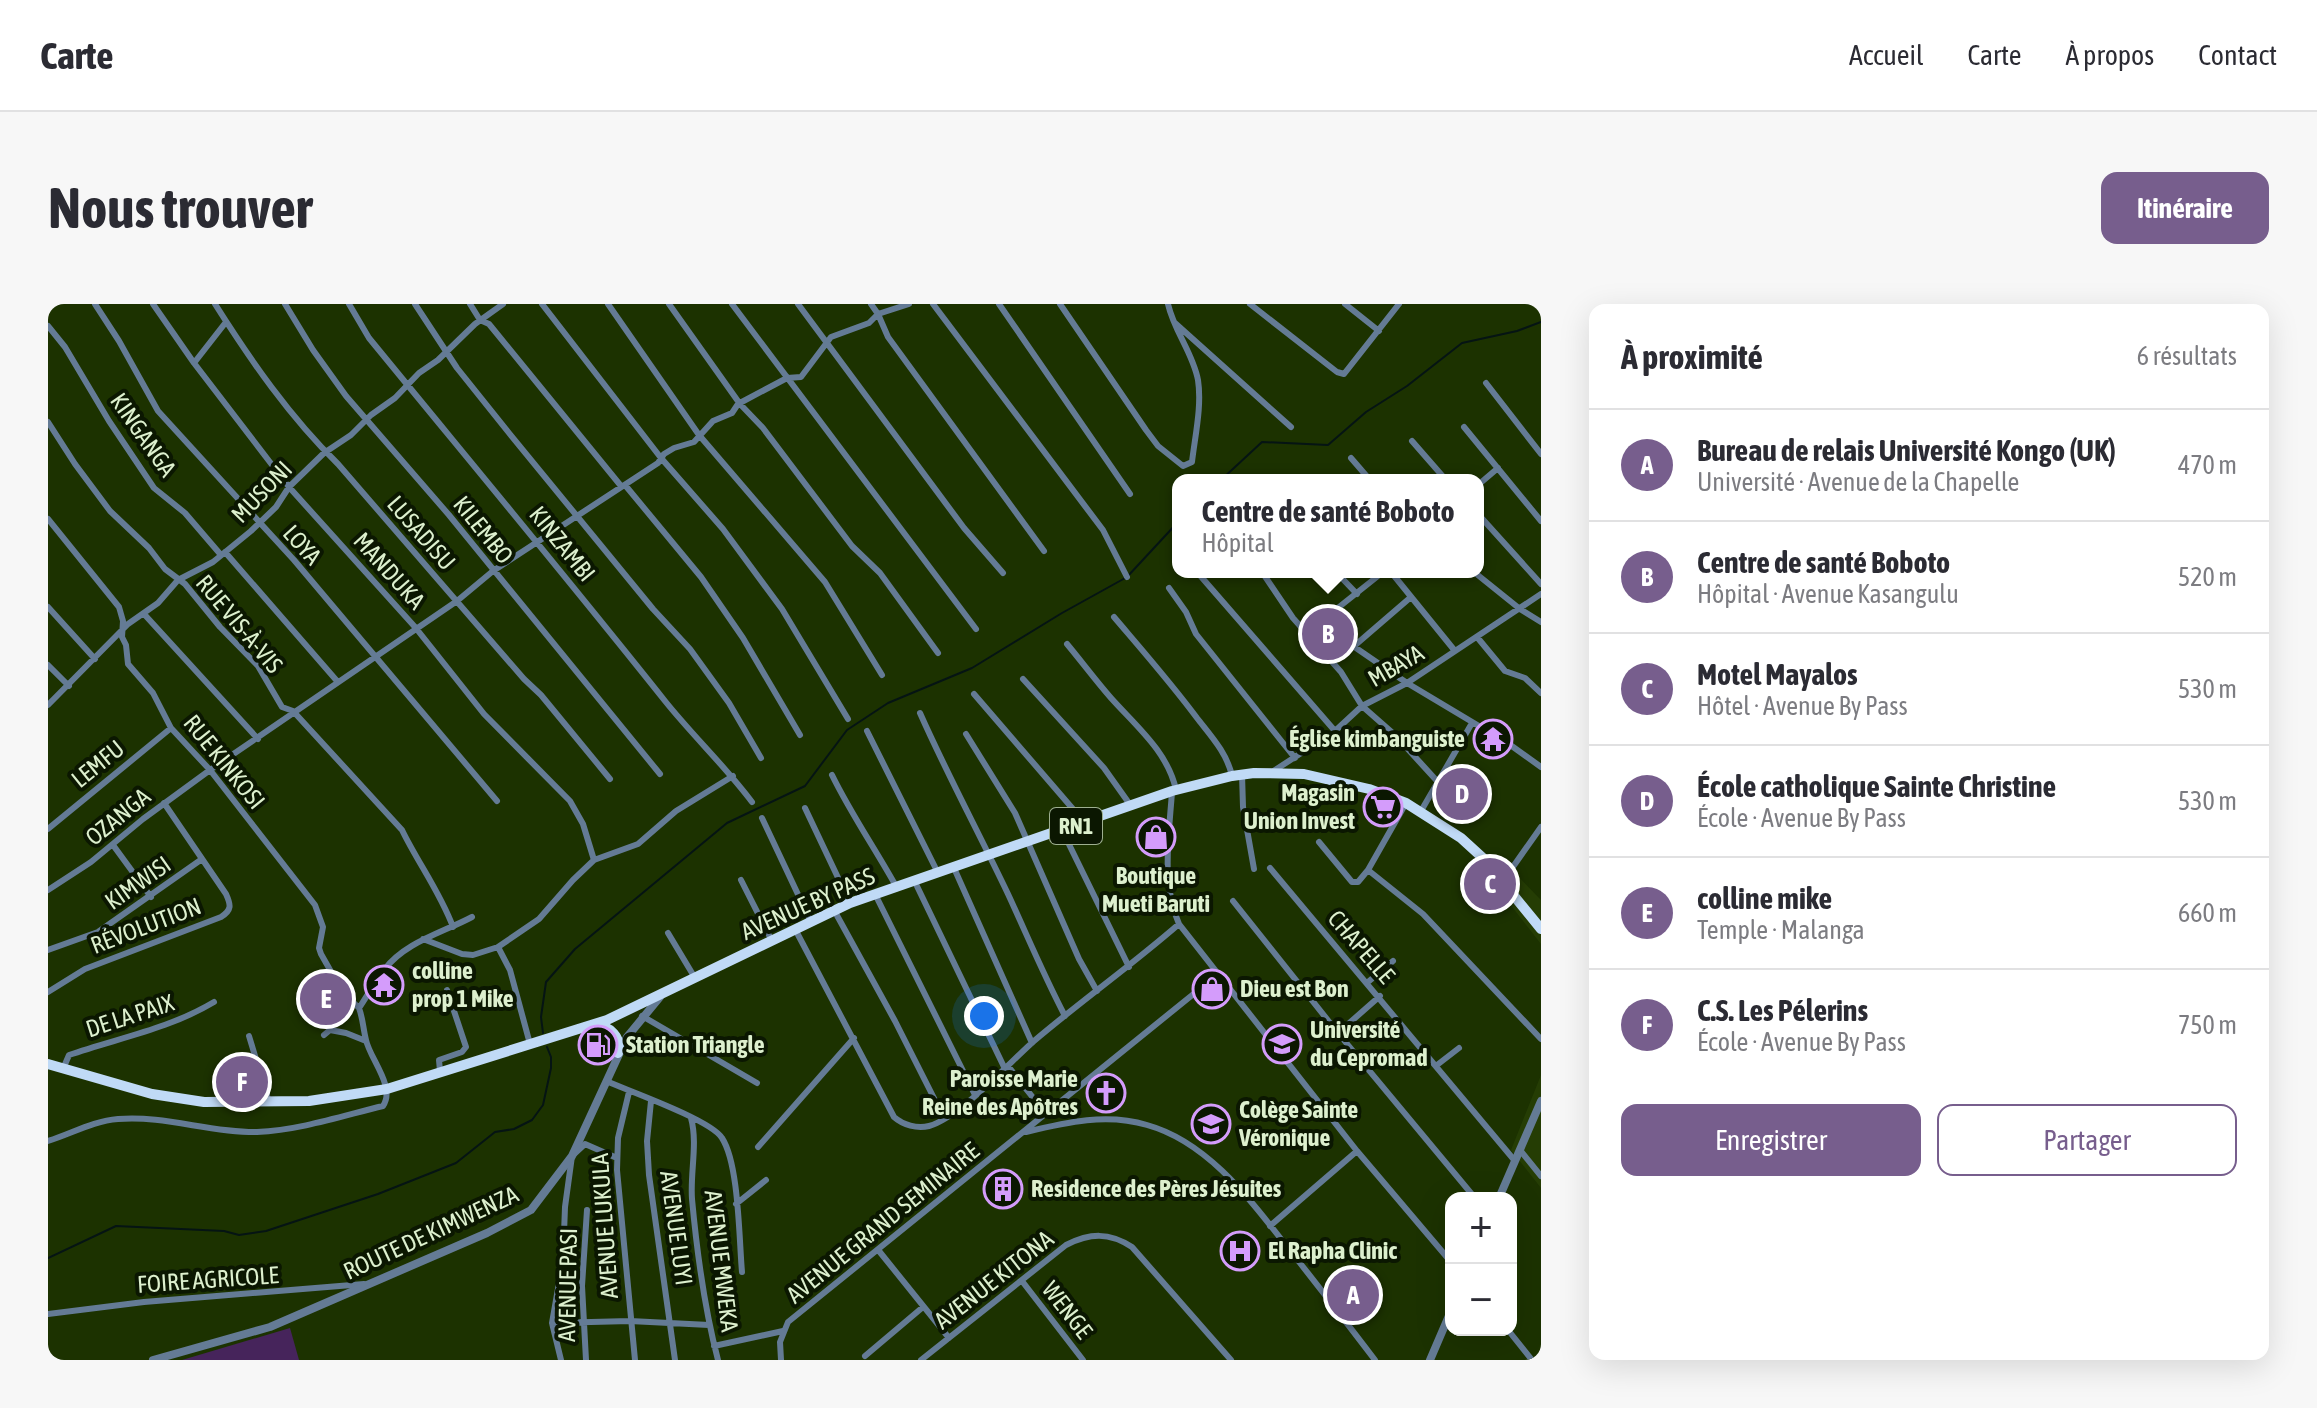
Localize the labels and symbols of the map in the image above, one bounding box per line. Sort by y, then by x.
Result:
street label: KINGANGA [105,388,182,482]
street label: MUSONI [226,455,297,528]
street label: LUSADISU [382,490,461,575]
street label: KILEMBO [448,491,519,569]
street label: KINZAMBI [524,501,601,586]
street label: LOYA [278,520,327,570]
street label: MANDUKA [348,527,431,614]
street label: RUE VIS-À-VIS [191,569,288,678]
pin: B [1302,604,1354,664]
street label: MBAYA [1363,639,1428,692]
street label: RUE KINKOSI [178,709,270,814]
temple icon: Église kimbanguiste [1472,718,1514,760]
place label: Église kimbanguiste [1289,725,1465,752]
street label: LEMFU [66,734,129,793]
pin: D [1436,764,1488,824]
place label: Magasin Union Invest [1244,779,1355,834]
street label: OZANGA [80,782,155,851]
supermarket icon: Magasin Union Invest [1362,786,1404,828]
road number: RN1 [1050,808,1102,844]
shop icon: Boutique Mueti Baruti [1135,816,1177,858]
street label: KIMWISI [100,850,176,915]
pin: C [1464,854,1516,914]
street label: AVENUE BY PASS [737,862,879,945]
place label: Boutique Mueti Baruti [1102,862,1210,917]
street label: RÉVOLUTION [87,892,205,959]
street label: CHAPELLE [1323,905,1400,988]
place label: colline prop 1 Mike [412,957,514,1012]
temple icon: colline prop 1 Mike [363,964,405,1006]
shop icon: Dieu est Bon [1191,968,1233,1010]
pin: E [300,969,352,1029]
place label: Dieu est Bon [1240,975,1349,1002]
street label: DE LA PAIX [83,989,177,1042]
your location [964,996,1004,1036]
place label: Université du Cepromad [1310,1016,1428,1071]
school or university icon: Université du Cepromad [1261,1023,1303,1065]
fuel station icon: Station Triangle [577,1024,619,1066]
place label: Station Triangle [626,1031,765,1058]
pin: F [216,1052,268,1112]
place label: Paroisse Marie Reine des Apôtres [922,1065,1079,1120]
church icon: Paroisse Marie Reine des Apôtres [1085,1072,1127,1114]
place label: Colège Sainte Véronique [1238,1096,1358,1151]
school or university icon: Colège Sainte Véronique [1190,1103,1232,1145]
street label: AVENUE GRAND SEMINAIRE [781,1137,984,1308]
street label: AVENUE LUKULA [586,1152,623,1300]
building icon: Residence des Pères Jésuites [982,1168,1024,1210]
street label: AVENUE LUYI [655,1169,698,1287]
place label: Residence des Pères Jésuites [1031,1175,1282,1202]
street label: ROUTE DE KIMWENZA [339,1180,522,1285]
street label: AVENUE MWEKA [699,1189,744,1333]
street label: AVENUE KITONA [929,1225,1059,1334]
street label: AVENUE PASI [553,1228,582,1342]
hospital icon: El Rapha Clinic [1219,1230,1261,1272]
place label: El Rapha Clinic [1268,1237,1397,1264]
street label: FOIRE AGRICOLE [136,1261,280,1298]
pin: A [1327,1265,1379,1325]
street label: WENGE [1037,1276,1098,1344]

